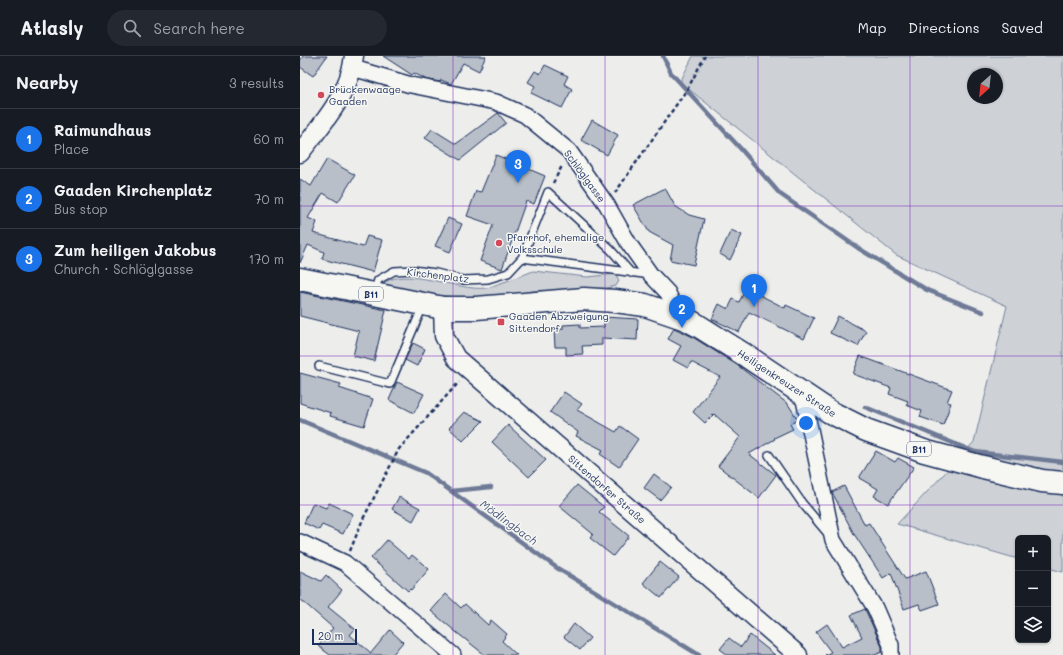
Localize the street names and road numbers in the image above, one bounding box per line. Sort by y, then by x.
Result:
street label: Schlöglgasse [561,147,609,205]
street label: Kirchenplatz [406,264,470,286]
road number: B11 [359,287,383,301]
street label: Heiligenkreuzer Straße [735,346,839,420]
road number: B11 [907,442,931,456]
street label: Sittendorfer Straße [565,451,649,527]

